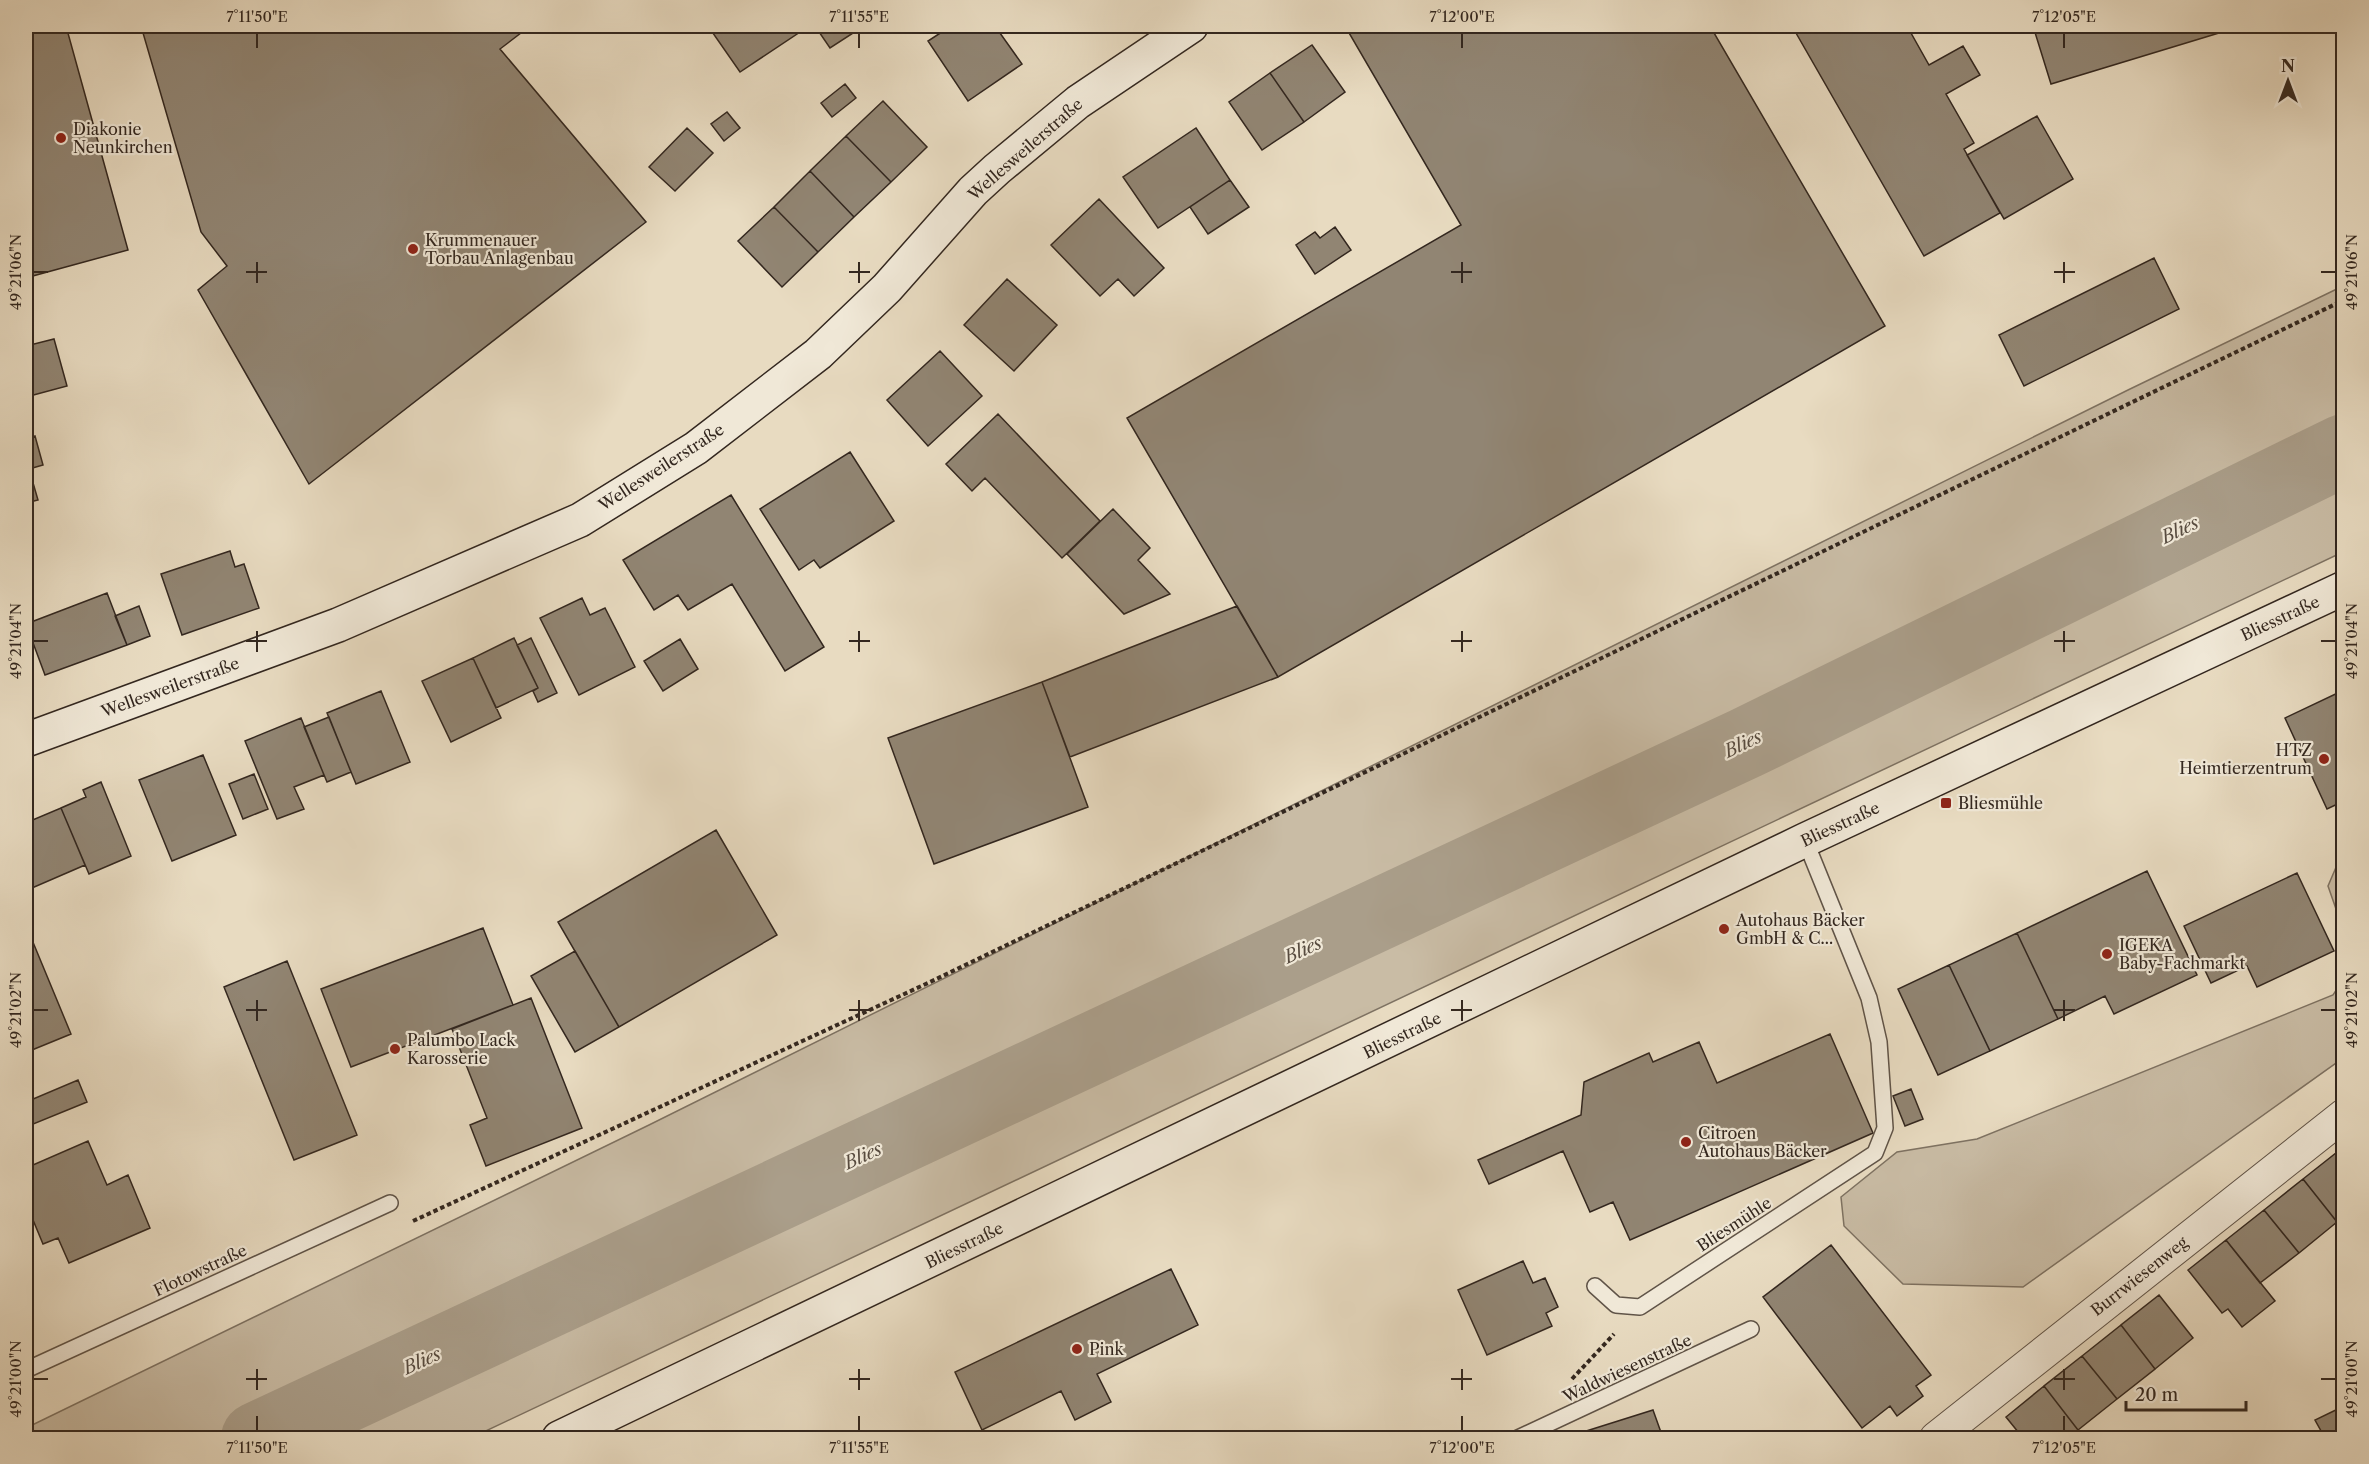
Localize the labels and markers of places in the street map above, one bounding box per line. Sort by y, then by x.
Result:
place label: Diakonie Neunkirchen [73,119,173,157]
marker: Diakonie Neunkirchen [54,131,68,145]
place label: Krummenauer Torbau Anlagenbau [425,230,574,268]
marker: Krummenauer Torbau Anlagenbau [406,242,420,256]
place label: HTZ Heimtierzentrum [2179,740,2312,778]
marker: HTZ Heimtierzentrum [2317,752,2331,766]
place label: Bliesmühle [1958,793,2043,813]
marker: Bliesmühle [1939,796,1953,810]
place label: Autohaus Bäcker GmbH & C... [1735,910,1865,948]
marker: Autohaus Bäcker GmbH & C... [1717,922,1731,936]
place label: IGEKA Baby-Fachmarkt [2119,935,2245,973]
marker: IGEKA Baby-Fachmarkt [2100,947,2114,961]
place label: Palumbo Lack Karosserie [407,1030,516,1068]
marker: Palumbo Lack Karosserie [388,1042,402,1056]
place label: Citroen Autohaus Bäcker [1697,1123,1827,1161]
marker: Citroen Autohaus Bäcker [1679,1135,1693,1149]
place label: Pink [1089,1339,1124,1359]
marker: Pink [1070,1342,1084,1356]

